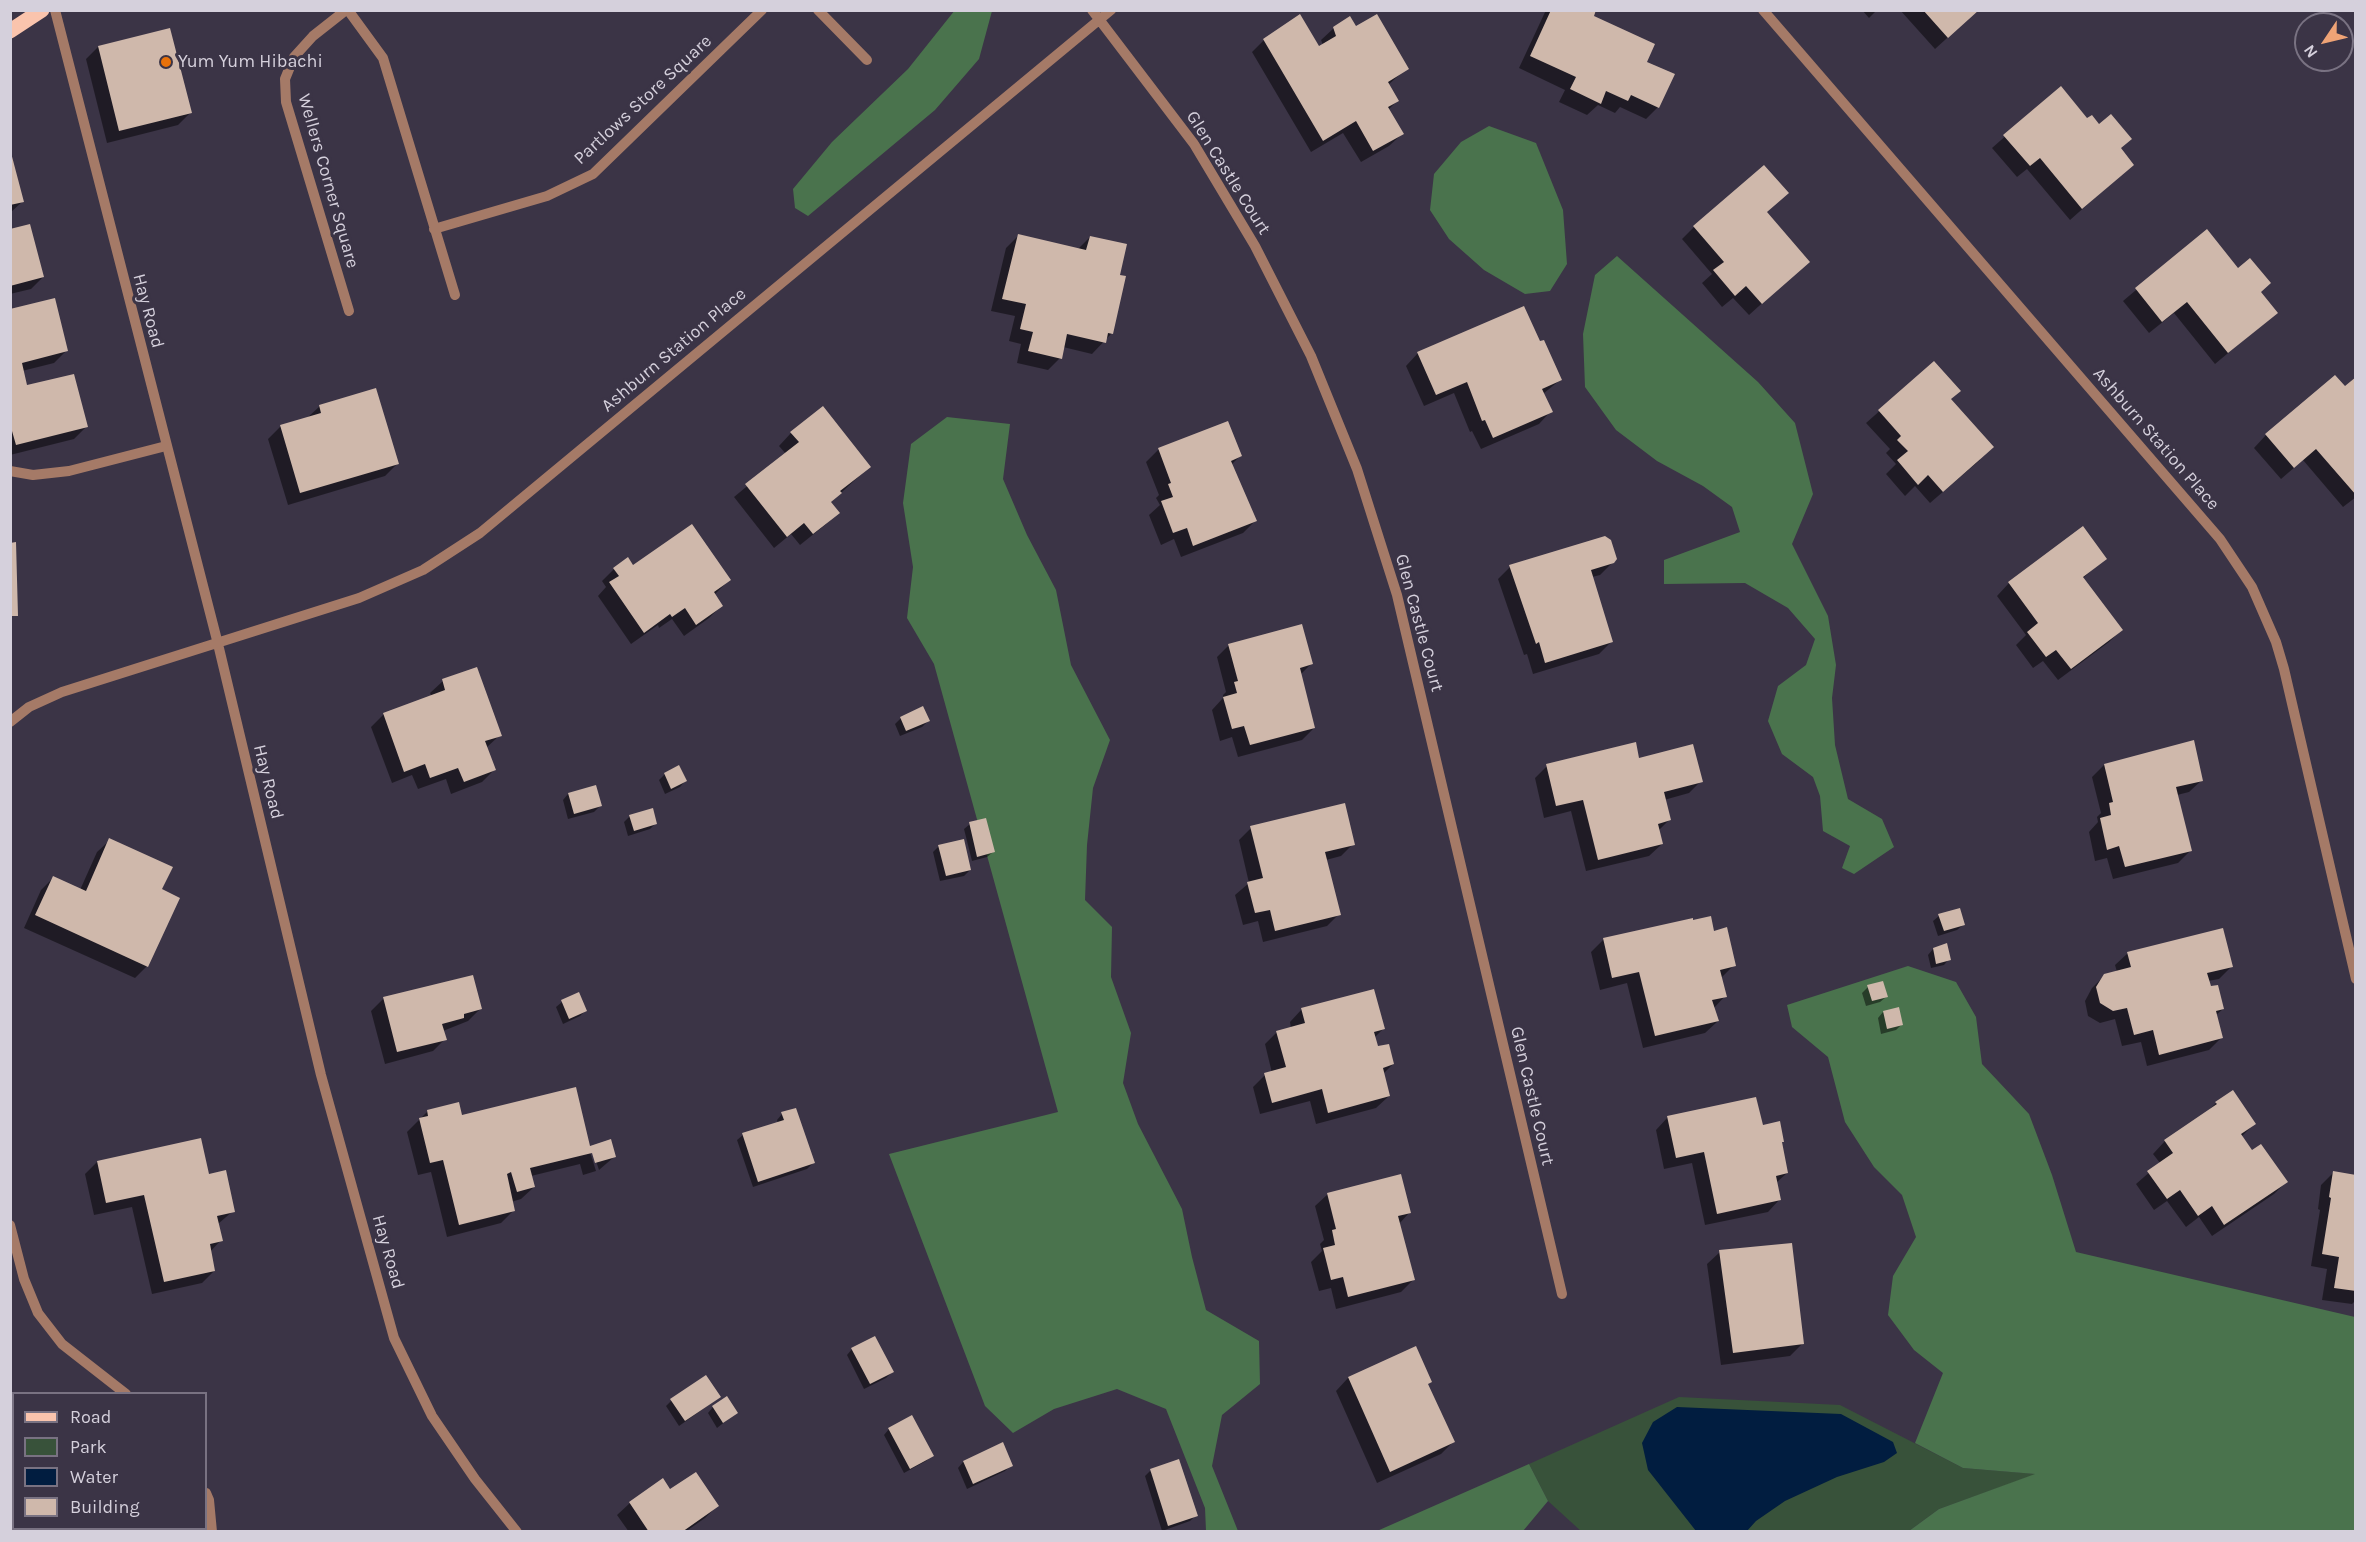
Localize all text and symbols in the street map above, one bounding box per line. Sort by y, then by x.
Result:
north arrow [2294,12,2354,72]
street label: Partlows Store Square [570,31,716,169]
text: N [2299,41,2322,62]
place label: Yum Yum Hibachi [178,51,323,73]
marker: Yum Yum Hibachi [159,55,173,69]
street label: Wellers Corner Square [293,91,363,271]
street label: Glen Castle Court [1181,107,1275,239]
street label: Hay Road [128,271,168,351]
street label: Ashburn Station Place [597,283,751,417]
street label: Ashburn Station Place [2088,363,2224,515]
street label: Glen Castle Court [1390,552,1448,694]
street label: Hay Road [248,743,288,821]
street label: Glen Castle Court [1506,1024,1558,1168]
street label: Hay Road [367,1212,409,1292]
legend [12,1392,207,1530]
text: Road [70,1406,111,1428]
text: Park [70,1436,107,1458]
text: Water [70,1466,118,1488]
text: Building [70,1496,140,1518]

